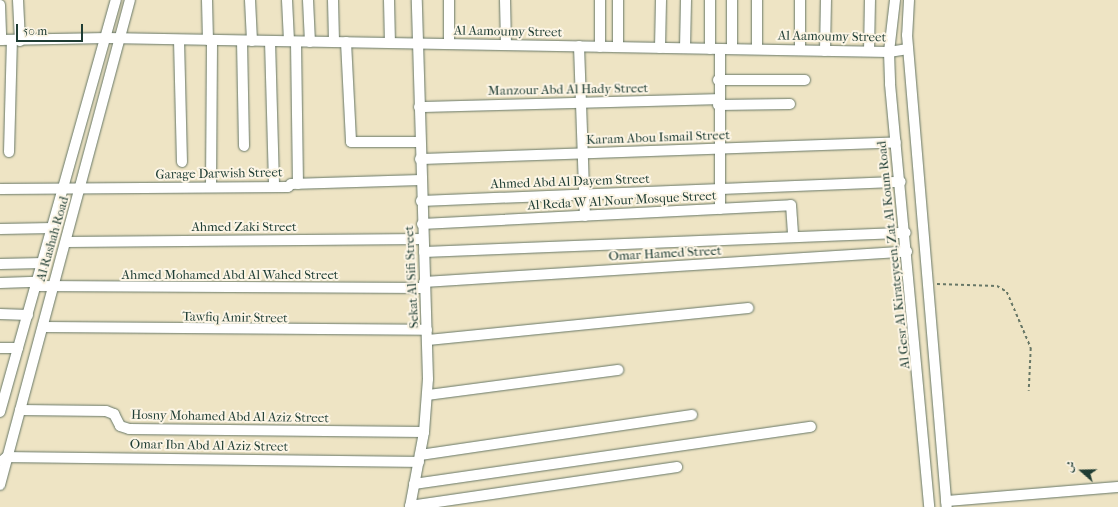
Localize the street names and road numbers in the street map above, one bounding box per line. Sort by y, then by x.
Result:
street label: Al Aamoumy Street [454,23,562,41]
street label: Al Aamoumy Street [778,28,886,46]
street label: Manzour Abd Al Hady Street [488,81,648,99]
street label: Karam Abou Ismail Street [586,128,730,148]
street label: Al Gesr Al Kirateyeen, Zat Al Koum Road [874,140,914,370]
street label: Garage Darwish Street [155,165,283,183]
street label: Ahmed Abd Al Dayem Street [490,171,650,193]
street label: Al Reda W Al Nour Mosque Street [527,188,717,214]
street label: Al Rashah Road [33,195,73,283]
street label: Ahmed Zaki Street [191,219,297,235]
street label: Sekat Al Sifi Street [402,225,422,329]
street label: Omar Hamed Street [608,243,722,265]
street label: Ahmed Mohamed Abd Al Wahed Street [122,267,338,283]
street label: Tawfiq Amir Street [182,309,288,327]
street label: Hosny Mohamed Abd Al Aziz Street [131,407,329,427]
street label: Omar Ibn Abd Al Aziz Street [130,437,288,455]

